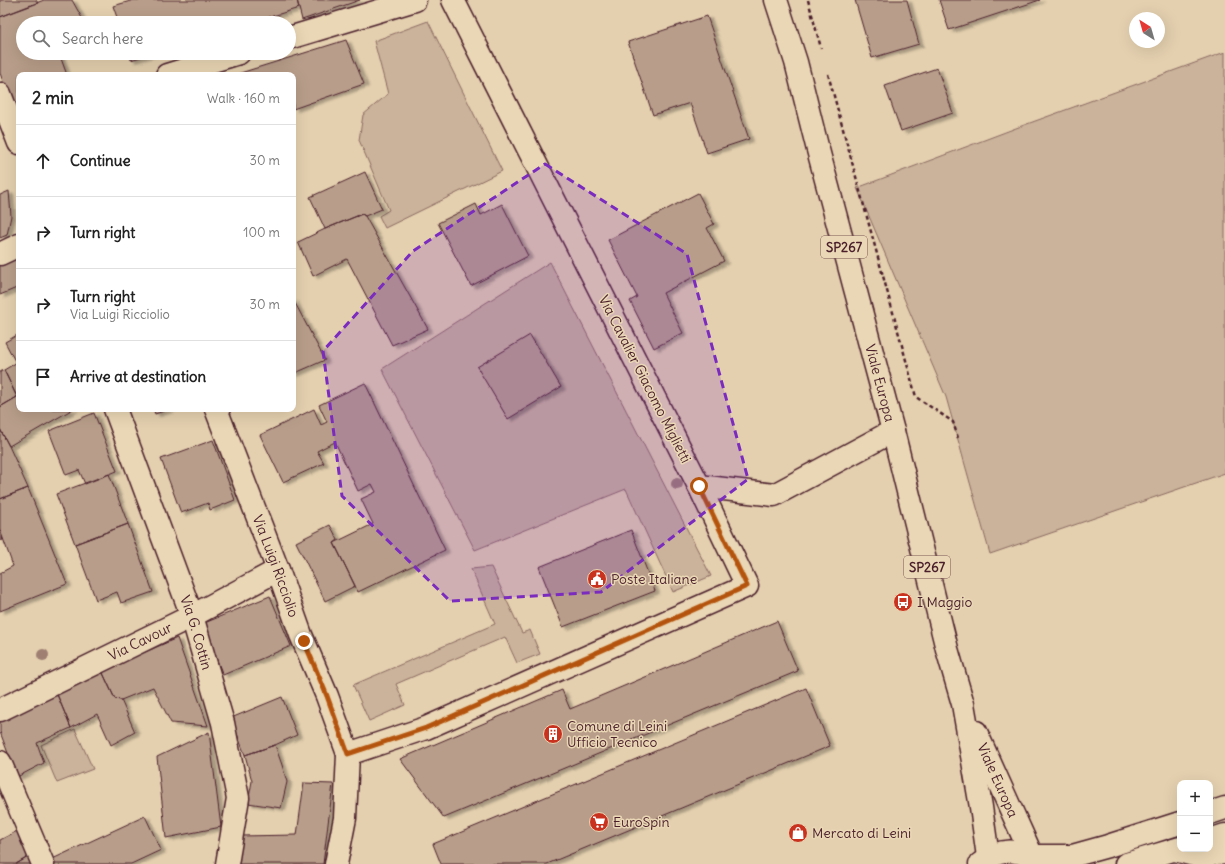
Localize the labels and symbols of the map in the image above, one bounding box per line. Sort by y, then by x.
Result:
north arrow [1129,12,1165,48]
road number: SP267 [821,236,867,258]
street label: Via Cavalier Giacomo Miglietti [595,292,695,466]
street label: Viale Europa [861,342,899,424]
route start [690,477,708,495]
street label: Via Luigi Ricciolio [249,512,303,620]
road number: SP267 [904,556,950,578]
public building icon: Poste Italiane [586,568,608,590]
place label: Poste Italiane [611,570,697,588]
bus stop icon: I Maggio [892,591,914,613]
street label: Via G. Cottin [176,593,216,672]
place label: I Maggio [917,593,972,611]
street label: Via Cavour [105,618,175,665]
route end [295,632,313,650]
place label: Comune di Leini Ufficio Tecnico [567,717,667,751]
building icon: Comune di Leini Ufficio Tecnico [542,723,564,745]
street label: Viale Europa [973,740,1022,820]
supermarket icon: EuroSpin [588,811,610,833]
place label: EuroSpin [613,813,670,831]
shop icon: Mercato di Leini [787,822,809,844]
place label: Mercato di Leini [812,824,911,842]

